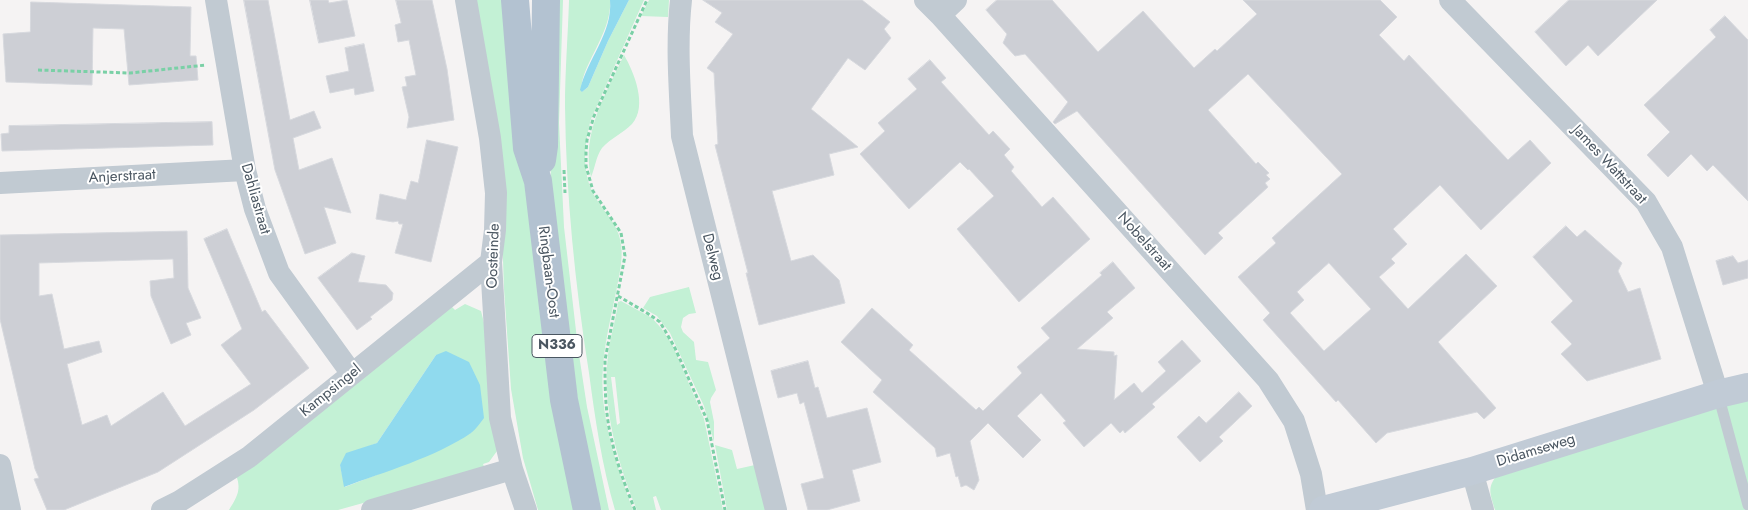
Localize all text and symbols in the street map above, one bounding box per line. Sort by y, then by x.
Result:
street label: James Wattstraat [1568,122,1650,208]
street label: Dahliastraat [236,162,274,236]
street label: Anjerstraat [88,166,156,188]
street label: Nobelstraat [1113,209,1175,275]
street label: Oosteinde [484,223,504,289]
street label: Ringbaan-Oost [533,225,563,319]
street label: Delweg [698,232,726,282]
road number: N336 [532,334,582,358]
street label: Kampsingel [297,361,365,421]
street label: Didamseweg [1494,430,1578,472]

